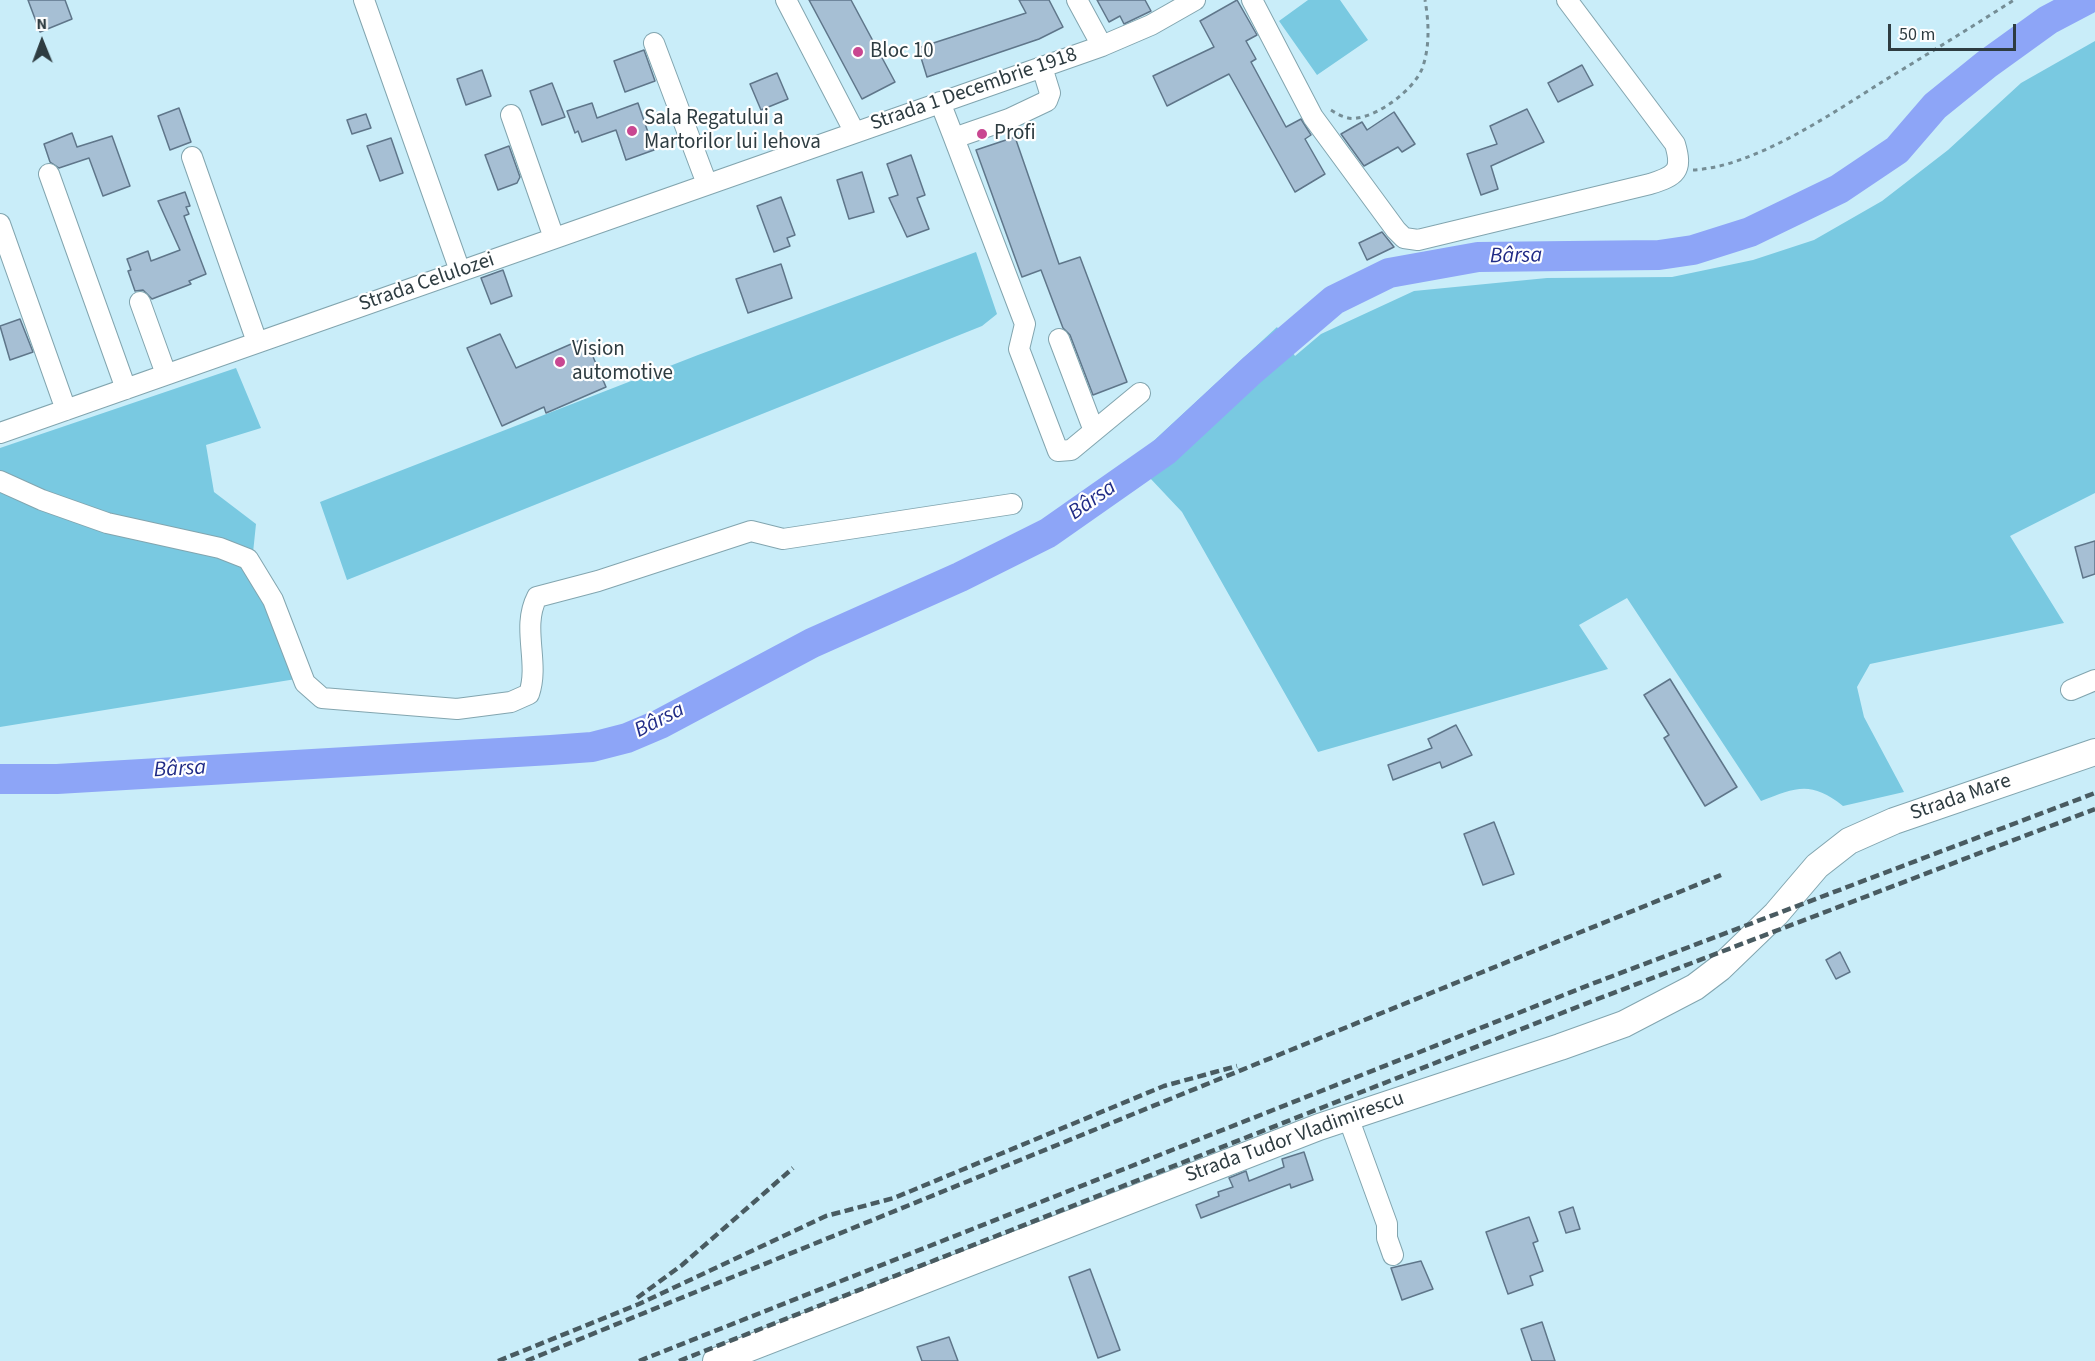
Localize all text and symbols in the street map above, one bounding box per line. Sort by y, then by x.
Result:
north arrow [12,12,72,72]
scale bar [1891,12,2018,50]
text: N [36,13,47,35]
text: 50 m [1899,22,1935,47]
place label: Bloc 10 [870,39,934,65]
street label: Strada 1 Decembrie 1918 [867,43,1081,137]
marker: Bloc 10 [851,45,865,59]
place label: Sala Regatului a Martorilor lui Iehova [644,106,821,156]
place label: Profi [994,121,1036,147]
marker: Sala Regatului a Martorilor lui Iehova [625,124,639,138]
marker: Profi [975,127,989,141]
water label: Bârsa [1490,243,1542,271]
street label: Strada Celulozei [356,248,498,318]
place label: Vision automotive [572,337,673,387]
marker: Vision automotive [553,355,567,369]
water label: Bârsa [1064,475,1122,527]
water label: Bârsa [631,697,689,745]
water label: Bârsa [153,755,207,785]
street label: Strada Mare [1907,769,2015,827]
street label: Strada Tudor Vladimirescu [1182,1087,1408,1189]

